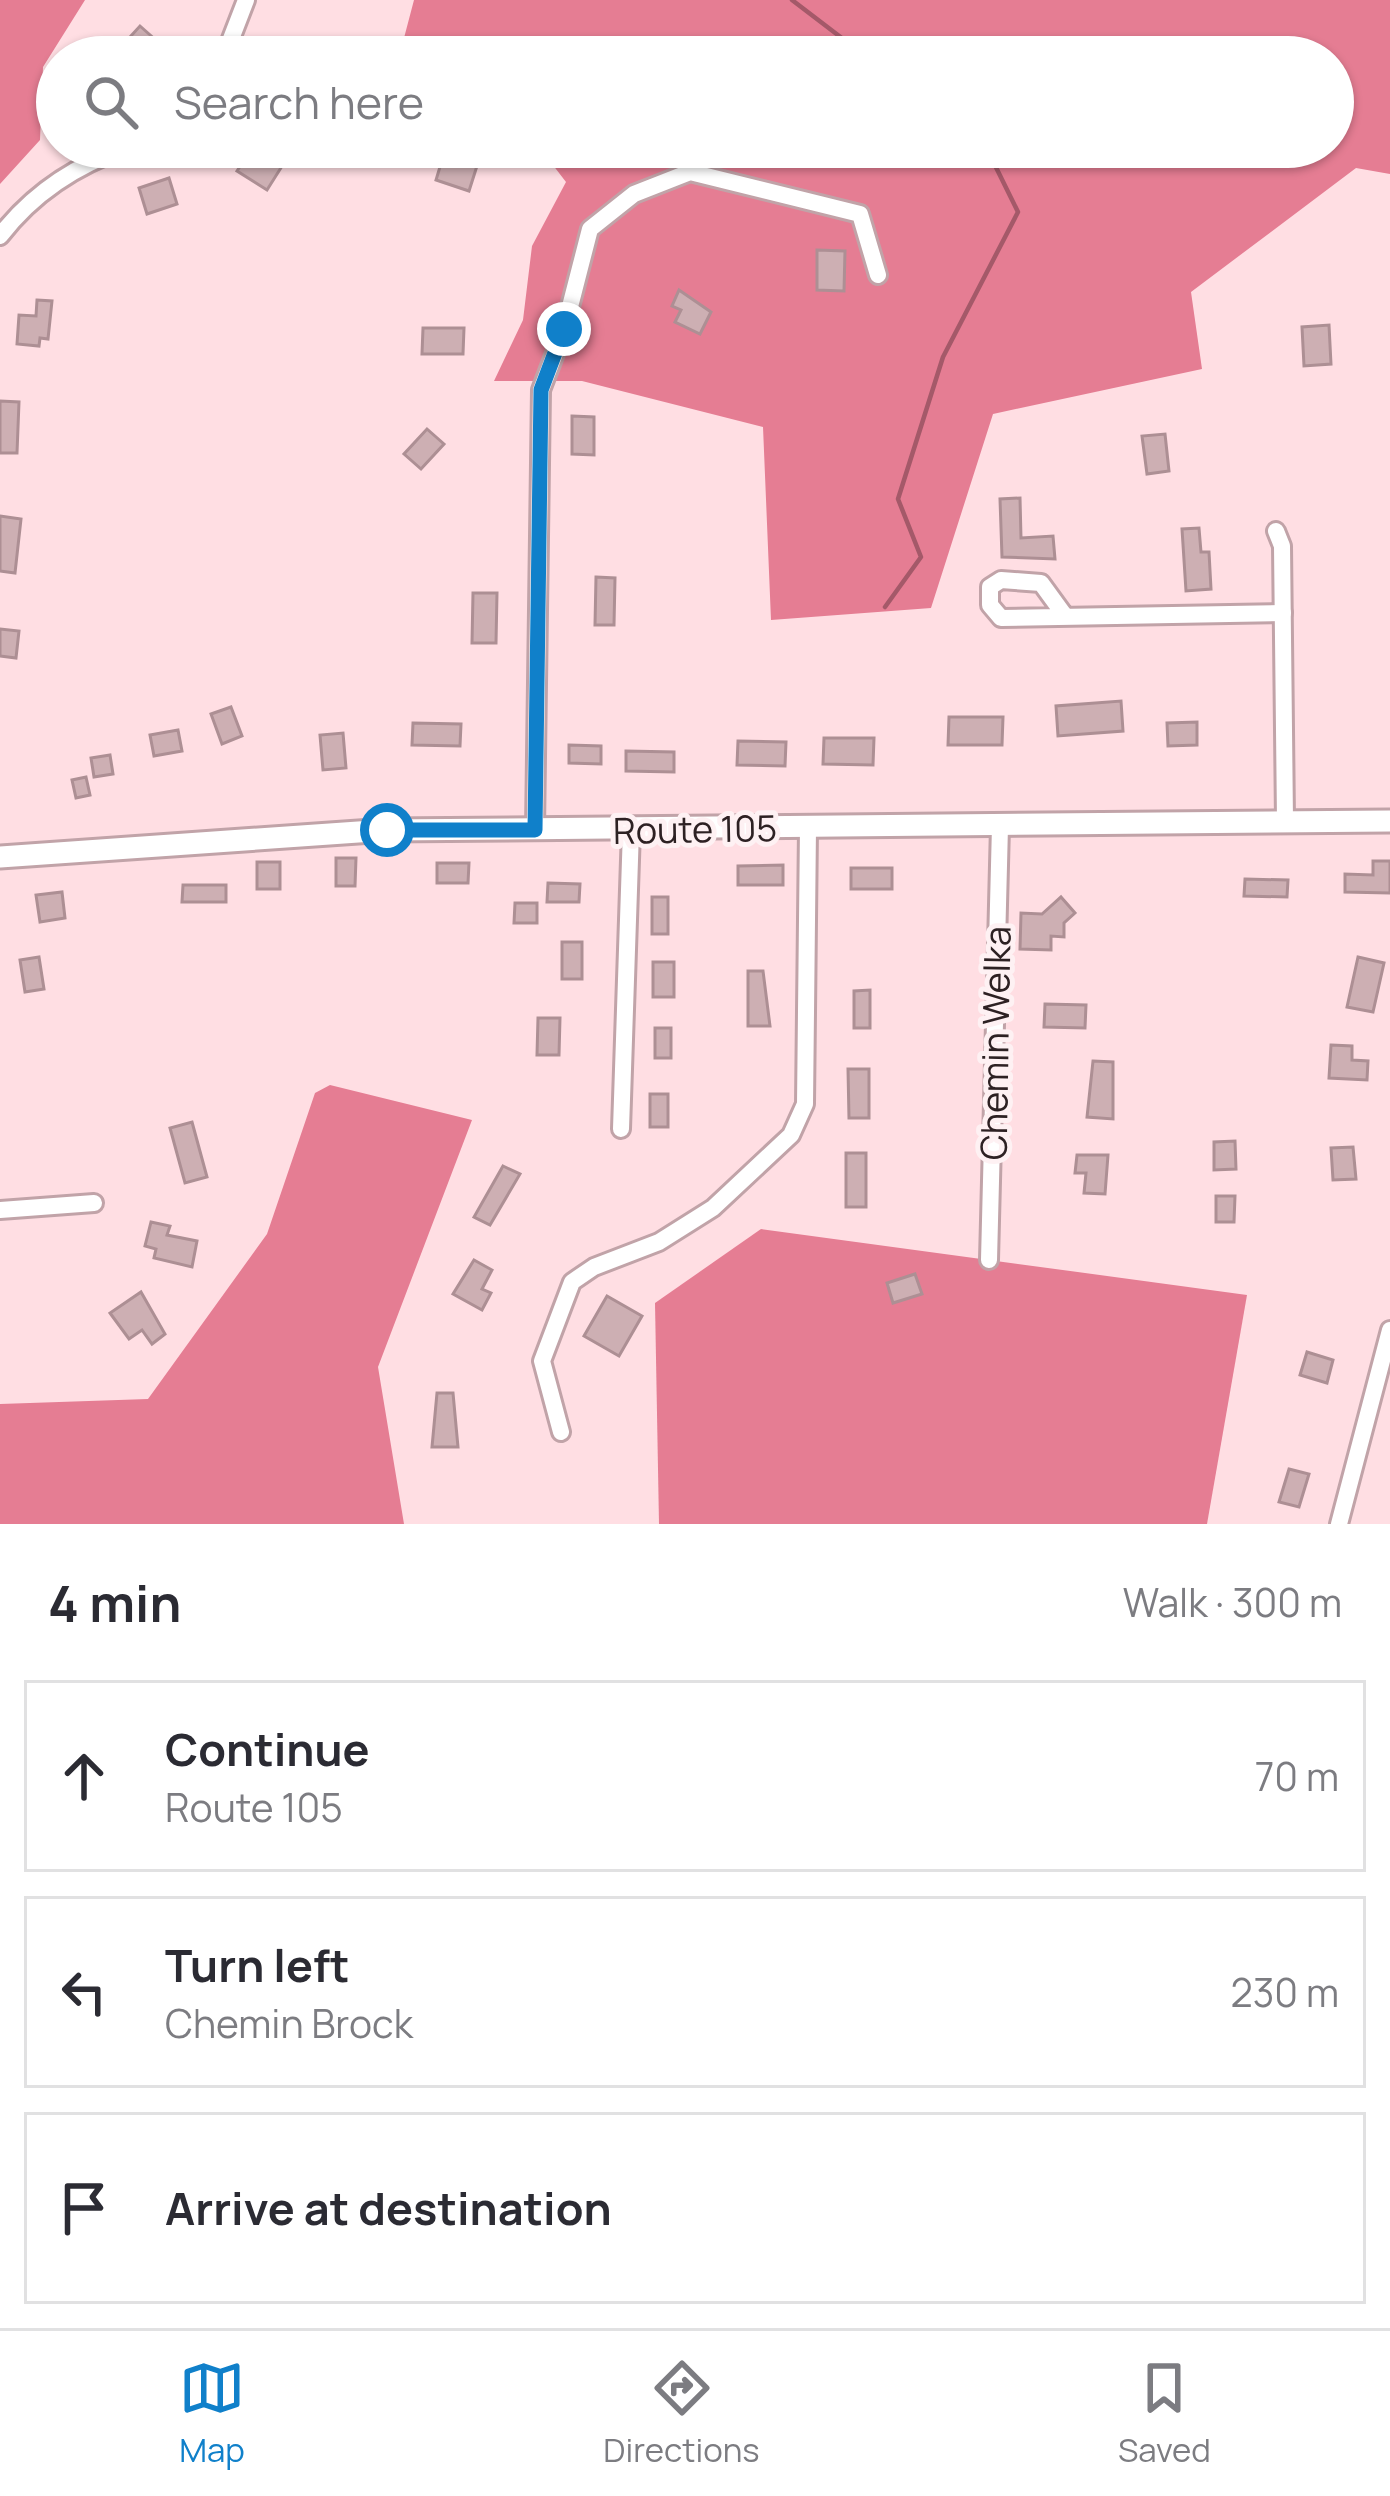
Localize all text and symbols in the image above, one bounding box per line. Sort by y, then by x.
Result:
search box [36,36,1354,168]
icon: search [78,69,144,135]
text: Search here [174,71,424,133]
route end [537,302,591,356]
route start [360,803,414,857]
street label: Route 105 [613,803,777,855]
street label: Chemin Welka [968,926,1022,1160]
text: 4 min [48,1568,181,1637]
text: Walk · 300 m [1123,1575,1342,1629]
text: Continue [165,1718,370,1780]
icon: ahead [51,1743,117,1809]
text: 70 m [1255,1749,1339,1803]
text: Route 105 [165,1780,343,1834]
text: Turn left [165,1934,350,1996]
icon: left [51,1959,117,2025]
text: 230 m [1231,1965,1339,2019]
text: Chemin Brock [165,1996,413,2050]
icon: arrive [51,2175,117,2241]
text: Arrive at destination [165,2177,612,2239]
tab: Map [179,2355,245,2472]
tab: Directions [603,2355,760,2472]
tab: Saved [1118,2355,1211,2472]

